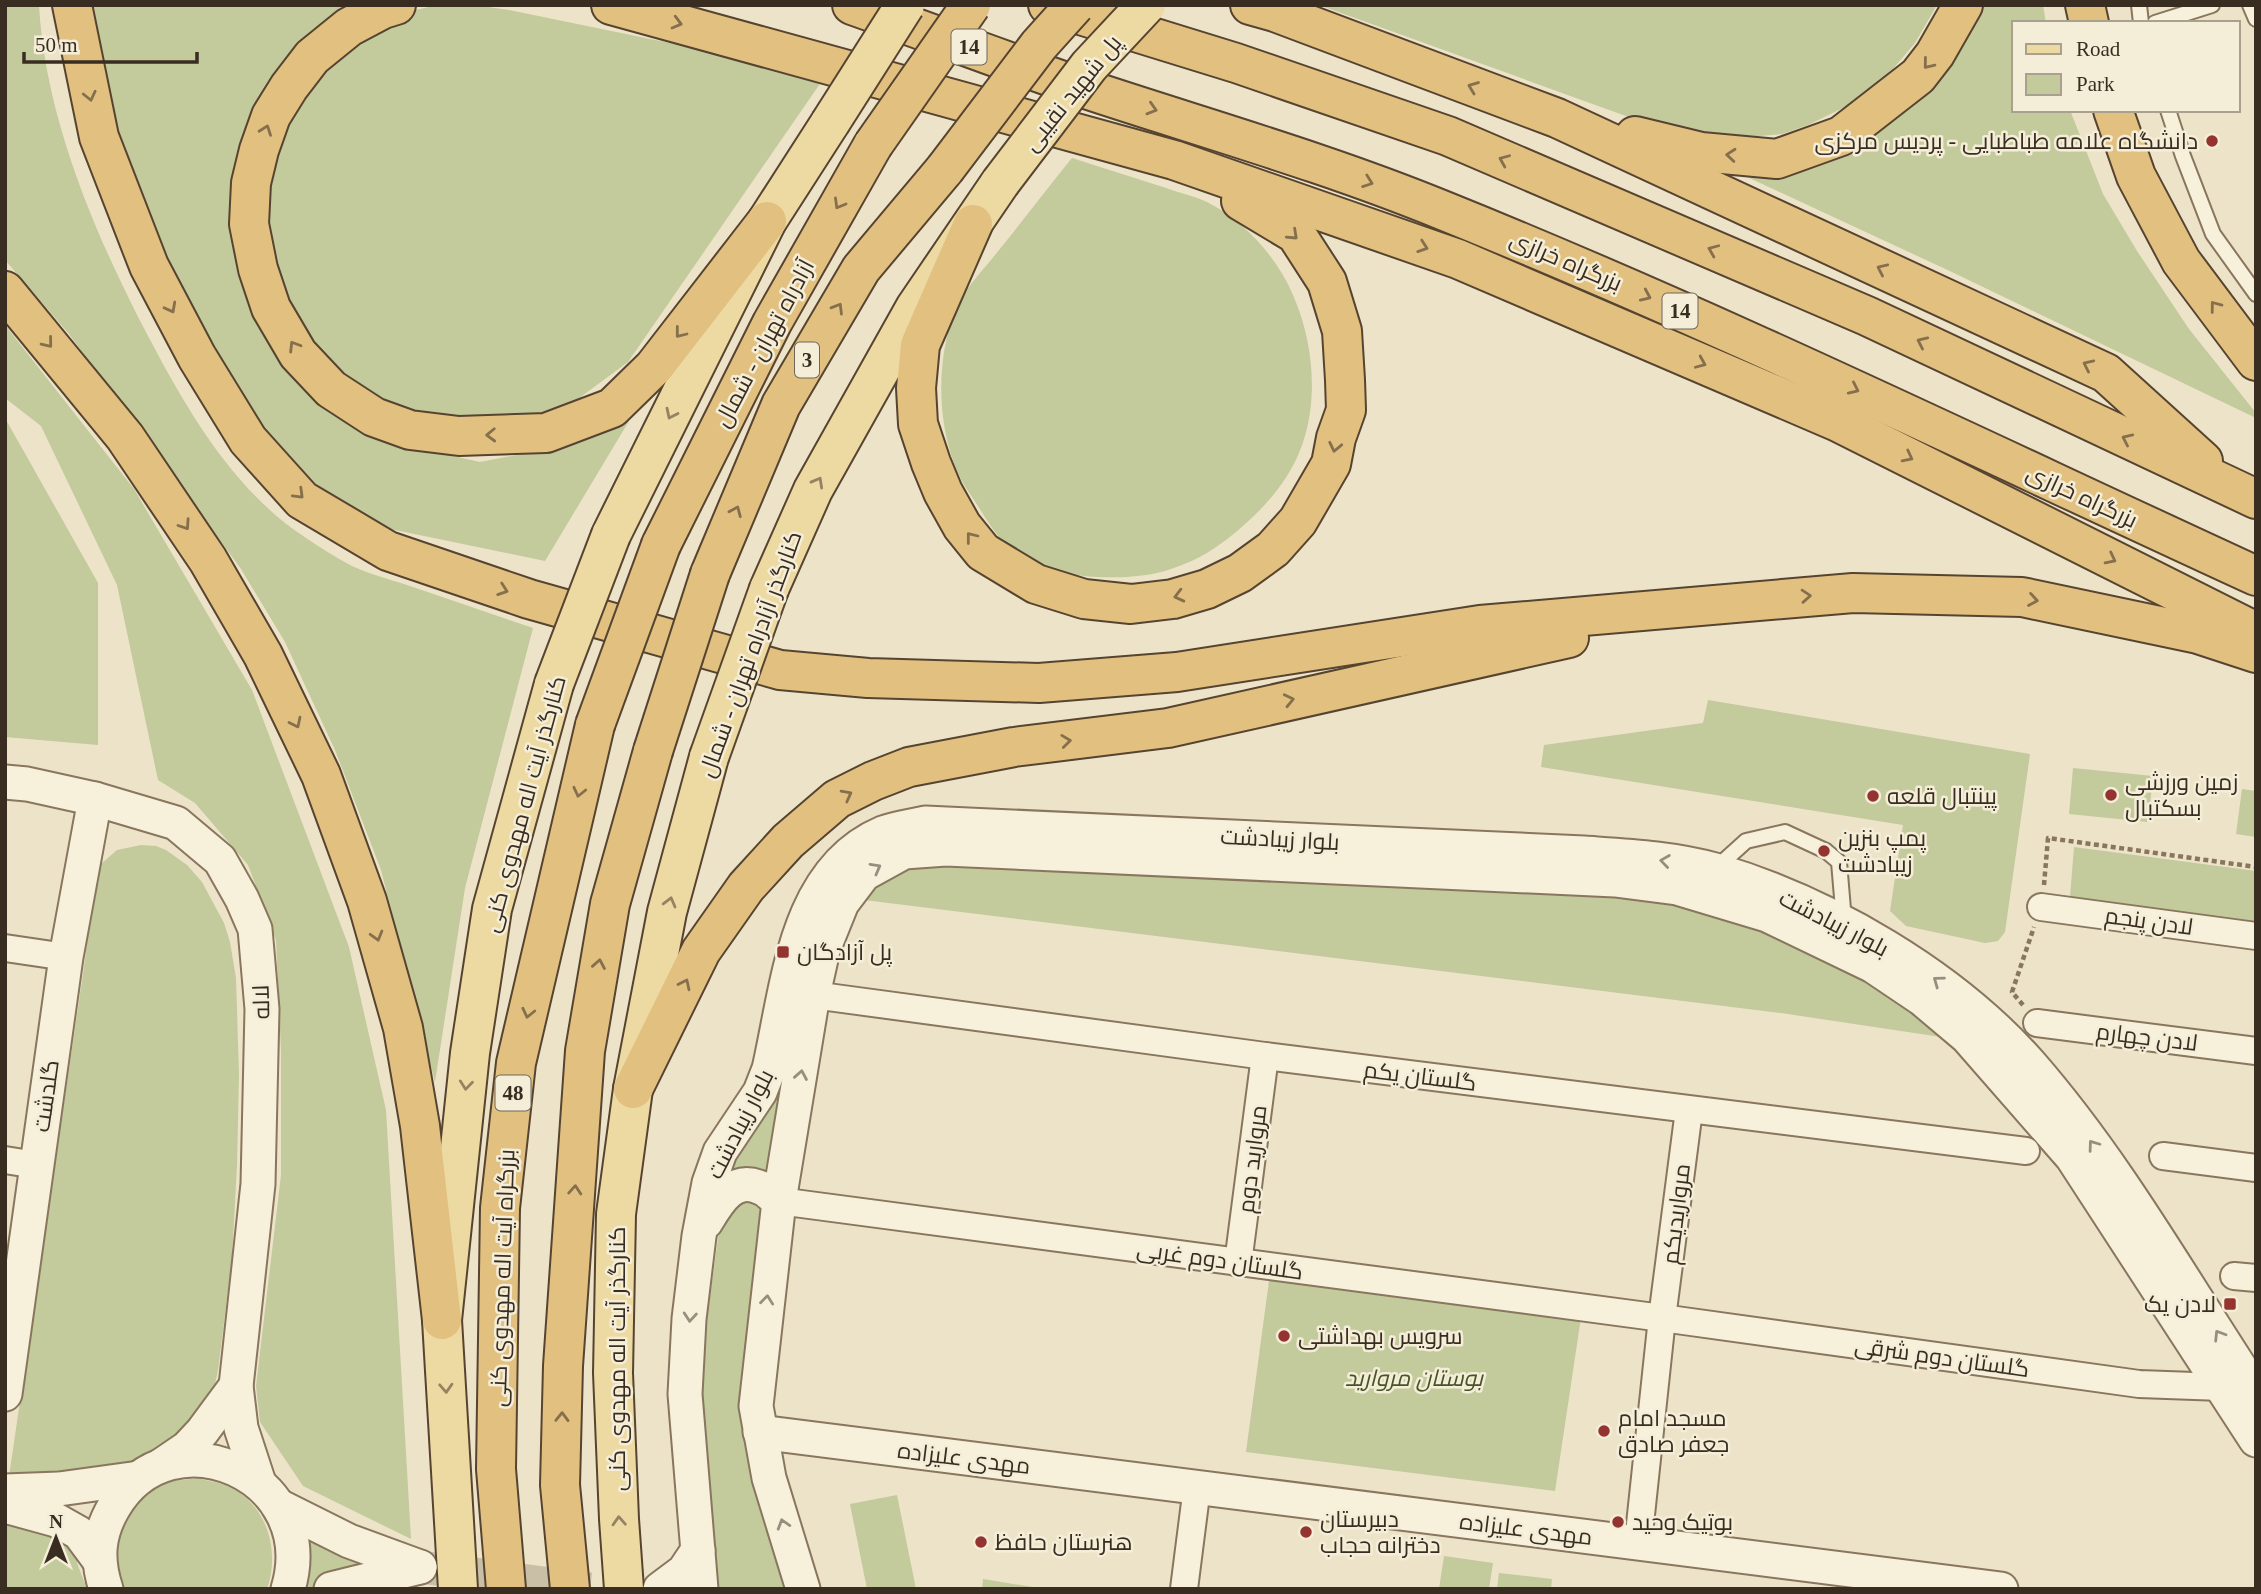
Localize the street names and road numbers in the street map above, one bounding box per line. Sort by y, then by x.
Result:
road number: 14 [951,30,986,64]
street label: پل شهید نقیبی [1018,30,1128,157]
street label: بزرگراه خرازی [1506,227,1626,297]
street label: آزادراه تهران - شمال [710,255,820,432]
road number: 14 [1662,294,1698,328]
road number: 3 [795,342,819,378]
street label: بزرگراه خرازی [2022,460,2141,534]
street label: کنارگذر آزادراه تهران - شمال [694,528,808,781]
street label: کنارگذر آیت اله مهدوی کنی [478,673,572,935]
street label: بلوار زیبادشت [1220,824,1340,855]
street label: بلوار زیبادشت [1775,885,1893,962]
street label: لادن پنجم [2103,903,2195,943]
street label: لاله [248,984,275,1020]
street label: لادن چهارم [2094,1019,2199,1059]
street label: گلستان یکم [1362,1057,1478,1099]
street label: گلدشت [29,1058,64,1134]
street label: بلوار زیبادشت [702,1065,779,1183]
road number: 48 [496,1076,530,1110]
street label: مروارید دوم [1233,1104,1275,1215]
street label: بزرگراه آیت اله مهدوی کنی [486,1149,520,1407]
street label: مرواریدیکم [1658,1162,1698,1266]
street label: کنارگذر آیت اله مهدوی کنی [605,1227,631,1491]
street label: گلستان دوم غربی [1135,1236,1305,1288]
street label: گلستان دوم شرقی [1853,1333,2031,1385]
street label: مهدی علیزاده [896,1438,1032,1480]
street label: مهدی علیزاده [1458,1509,1594,1551]

